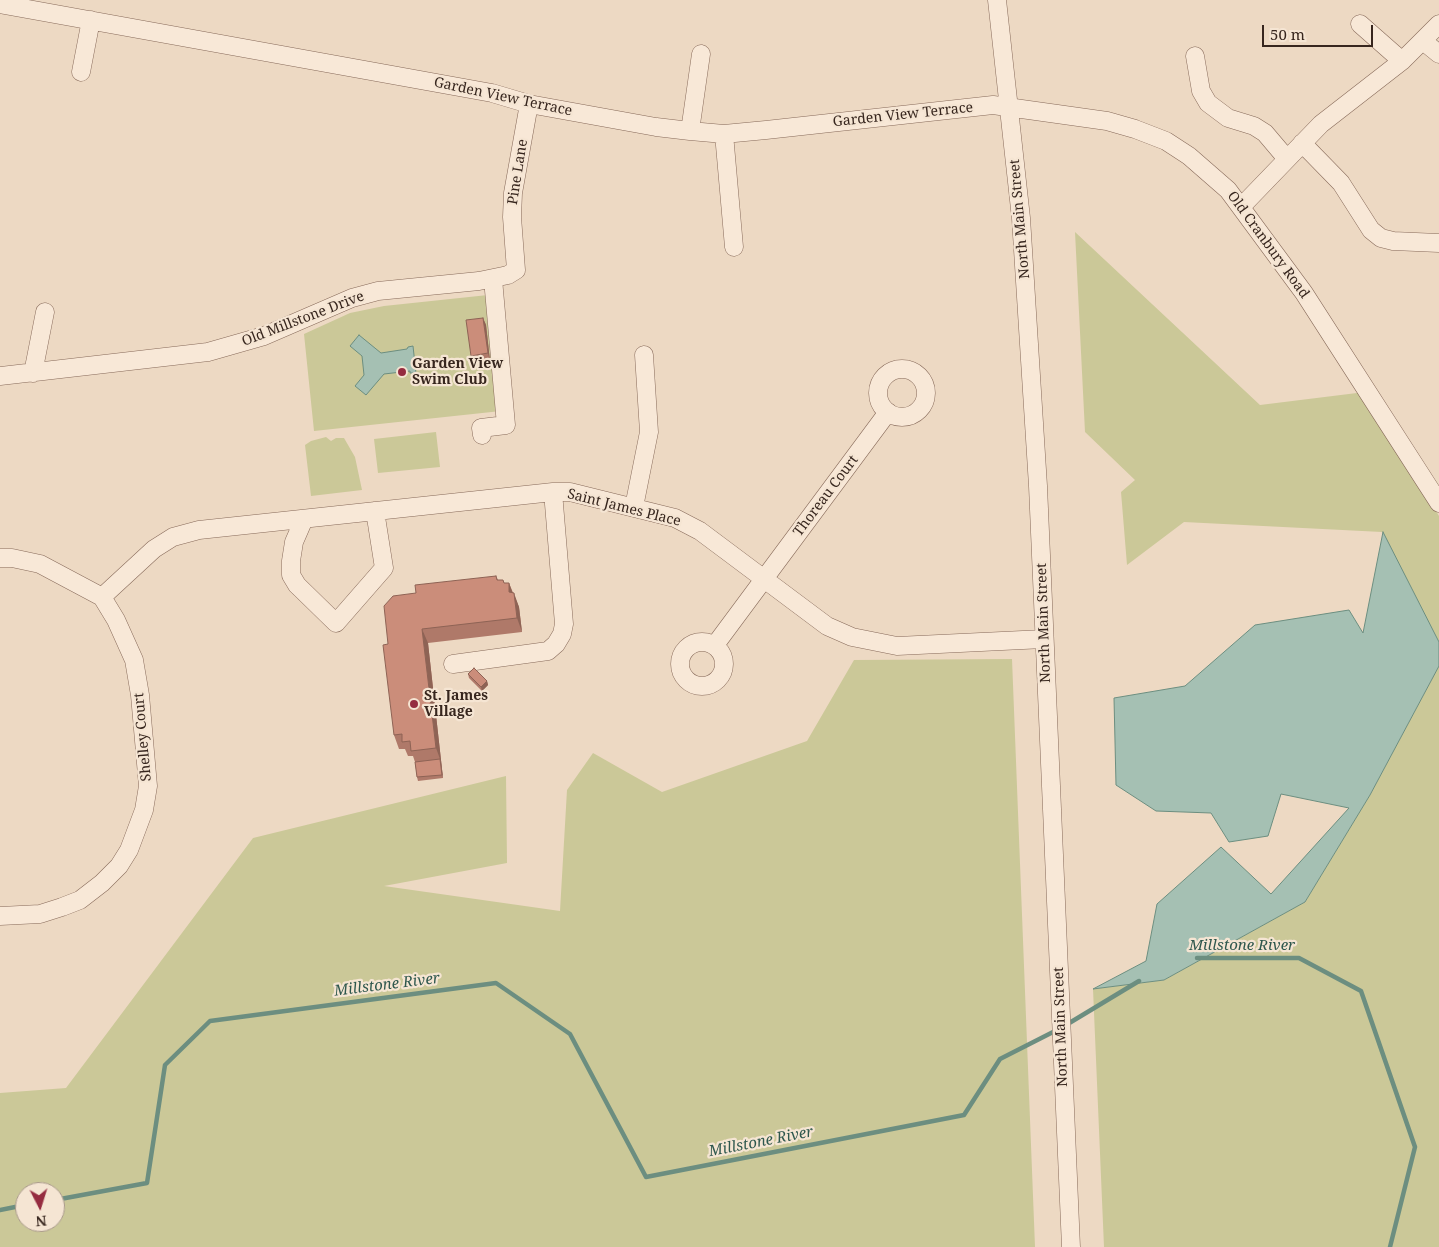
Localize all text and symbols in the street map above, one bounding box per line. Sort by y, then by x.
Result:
scale bar [1264,15,1375,47]
text: 50 m [1270,24,1305,44]
street label: Garden View Terrace [432,74,574,120]
street label: Garden View Terrace [832,99,974,131]
street label: Pine Lane [505,138,531,206]
street label: North Main Street [1006,158,1034,280]
street label: Old Cranbury Road [1224,188,1312,302]
street label: Old Millstone Drive [240,288,366,350]
place label: Garden View Swim Club [412,356,503,388]
marker: Garden View Swim Club [396,366,408,378]
street label: Thoreau Court [790,452,862,540]
street label: Saint James Place [566,486,682,530]
street label: North Main Street [1034,563,1054,683]
place label: St. James Village [424,688,488,720]
street label: Shelley Court [131,692,155,782]
marker: St. James Village [408,698,420,710]
water label: Millstone River [1189,937,1295,955]
street label: North Main Street [1051,967,1071,1087]
water label: Millstone River [333,970,441,1000]
water label: Millstone River [707,1123,815,1161]
north arrow [15,1182,65,1232]
text: N [35,1211,48,1231]

